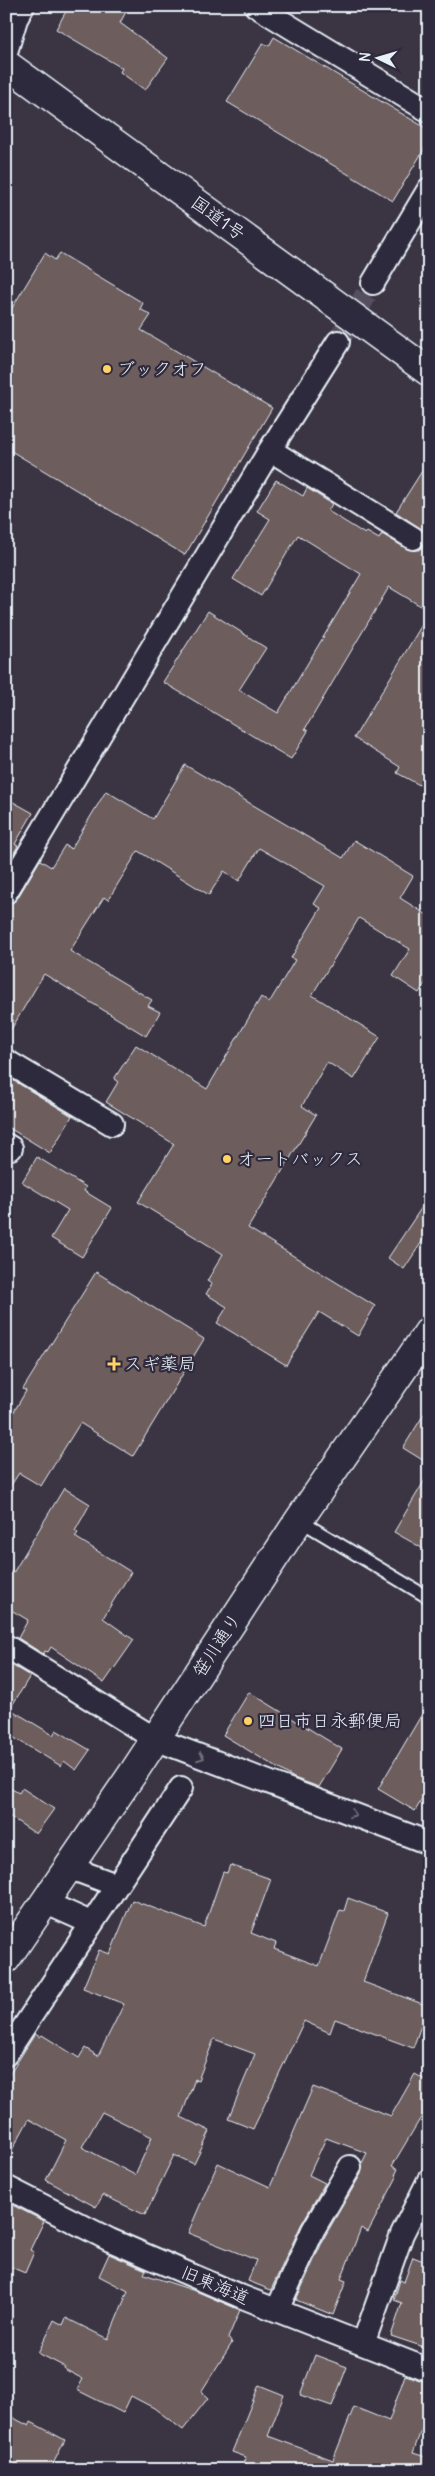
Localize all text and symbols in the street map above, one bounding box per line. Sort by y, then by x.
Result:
north arrow [352,32,402,82]
text: N [356,51,374,62]
street label: 国道1号 [187,190,250,245]
place label: ブックオフ [117,357,207,380]
marker: ブックオフ [101,363,113,375]
place label: オートバックス [237,1147,363,1170]
marker: オートバックス [221,1153,233,1165]
place label: スギ薬局 [124,1352,196,1375]
marker: スギ薬局 [108,1358,120,1370]
street label: 笹川通り [187,1608,246,1681]
place label: 四日市日永郵便局 [258,1709,402,1732]
marker: 四日市日永郵便局 [242,1715,254,1727]
one-way arrow [196,1750,205,1761]
one-way arrow [348,1808,356,1818]
street label: 旧東海道 [178,2260,253,2309]

